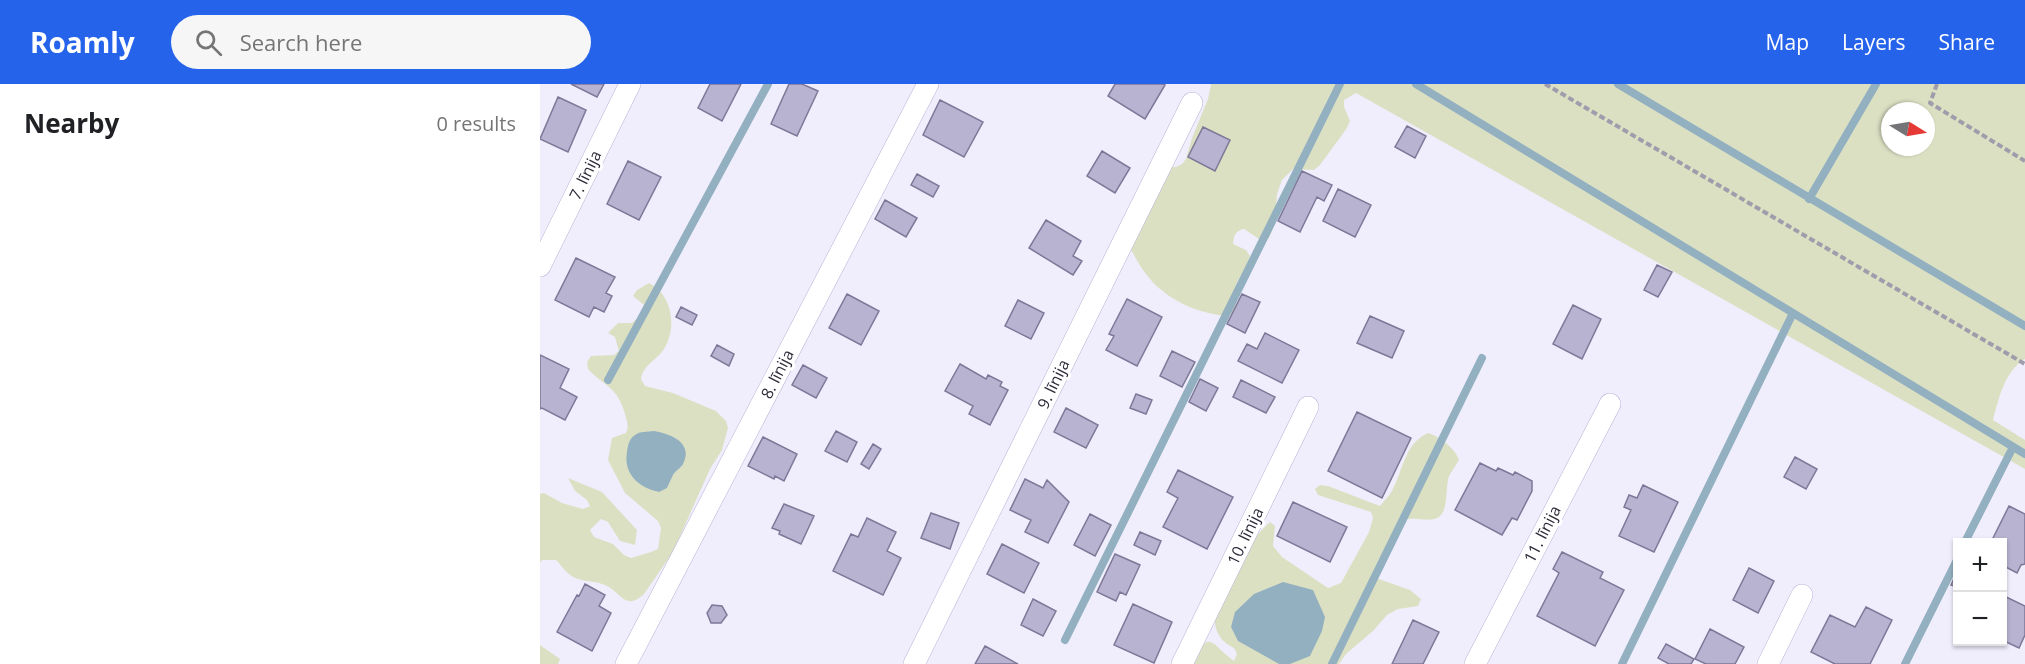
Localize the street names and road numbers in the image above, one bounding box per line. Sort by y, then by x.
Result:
street label: 7. līnija [564,147,606,203]
street label: 8. līnija [755,346,799,402]
street label: 9. līnija [1032,356,1074,412]
street label: 11. līnija [1518,502,1566,566]
street label: 10. līnija [1222,504,1268,568]

